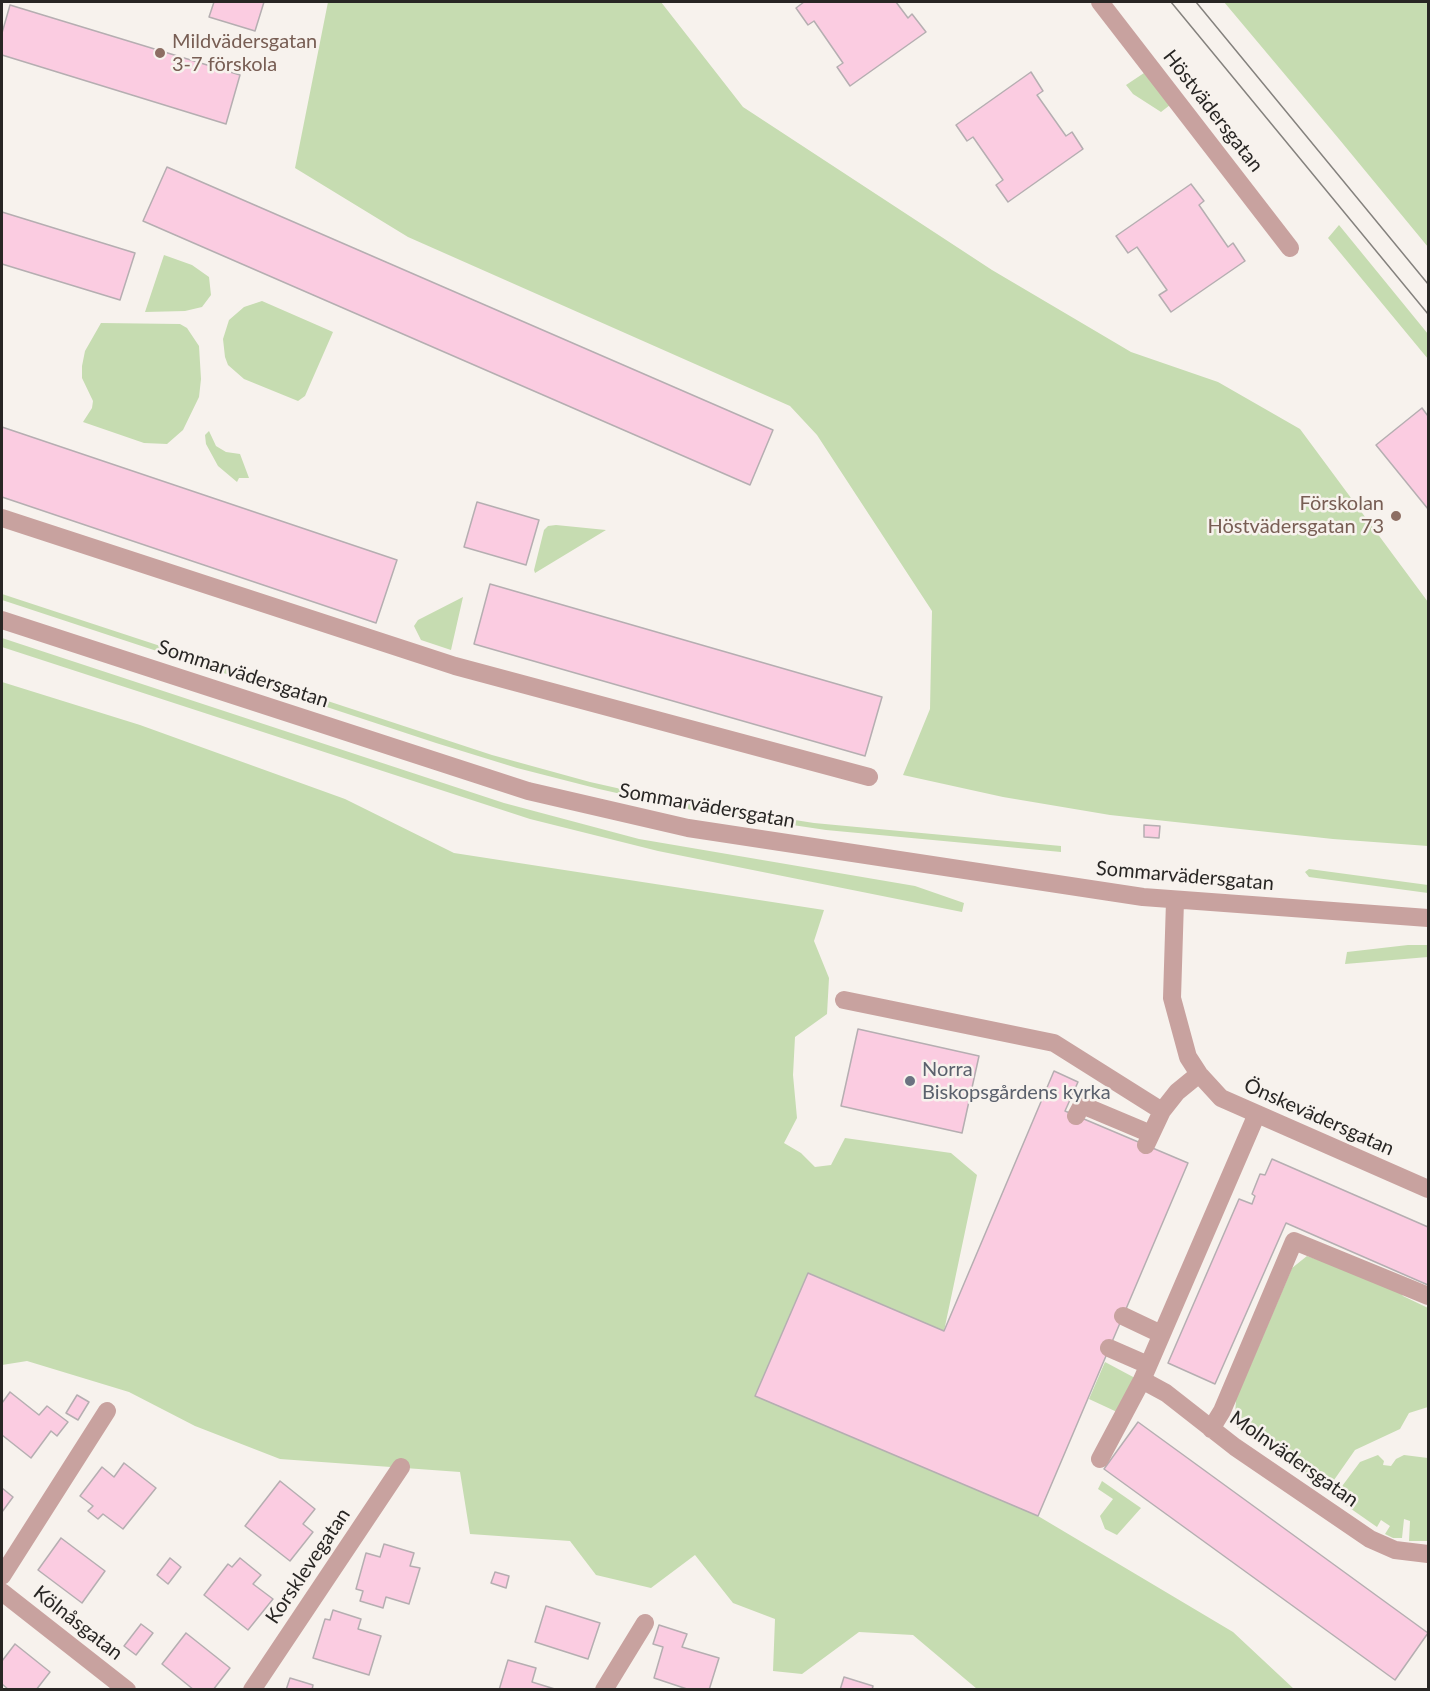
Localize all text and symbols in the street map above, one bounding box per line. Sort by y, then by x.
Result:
place label: Mildvädersgatan 3-7 förskola [172,30,317,77]
street label: Höstvädersgatan [1158,45,1268,177]
marker: Mildvädersgatan 3-7 förskola [153,46,167,60]
place label: Förskolan Höstvädersgatan 73 [1207,492,1384,539]
marker: Förskolan Höstvädersgatan 73 [1389,509,1403,523]
street label: Sommarvädersgatan [154,635,332,713]
street label: Sommarvädersgatan [617,779,797,833]
street label: Sommarvädersgatan [1095,856,1275,896]
place label: Norra Biskopsgårdens kyrka [922,1058,1111,1105]
street label: Önskevädersgatan [1240,1073,1398,1161]
marker: Norra Biskopsgårdens kyrka [903,1074,917,1088]
street label: Molnvädersgatan [1225,1406,1363,1512]
street label: Korsklevegatan [261,1504,355,1628]
street label: Kölnåsgatan [29,1581,127,1665]

